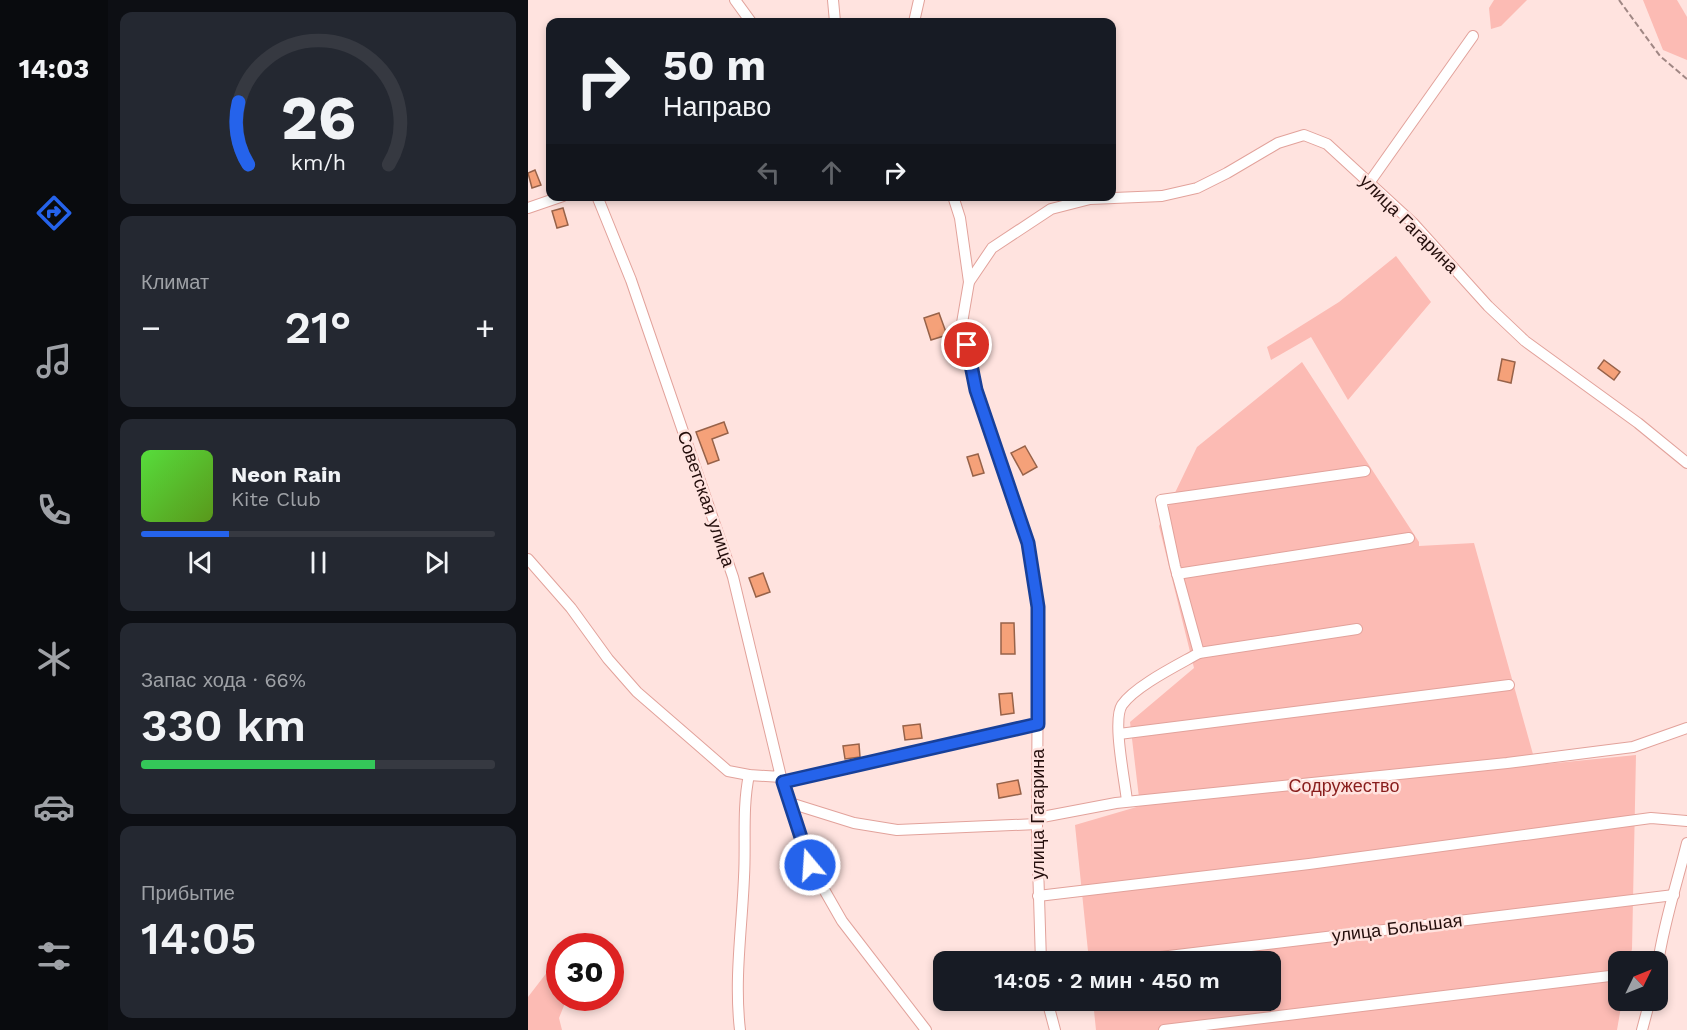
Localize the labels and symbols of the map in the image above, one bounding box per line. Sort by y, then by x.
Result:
street label: улица Гагарина [1356,170,1464,278]
pin [941,319,992,370]
street label: Советская улица [673,428,740,571]
street label: улица Гагарина [1027,748,1048,879]
park label: Содружество [1289,775,1399,796]
position arrow [778,833,842,897]
street label: улица Большая [1331,909,1463,946]
speed limit sign: 30 [546,933,624,1011]
north arrow [1608,951,1668,1011]

